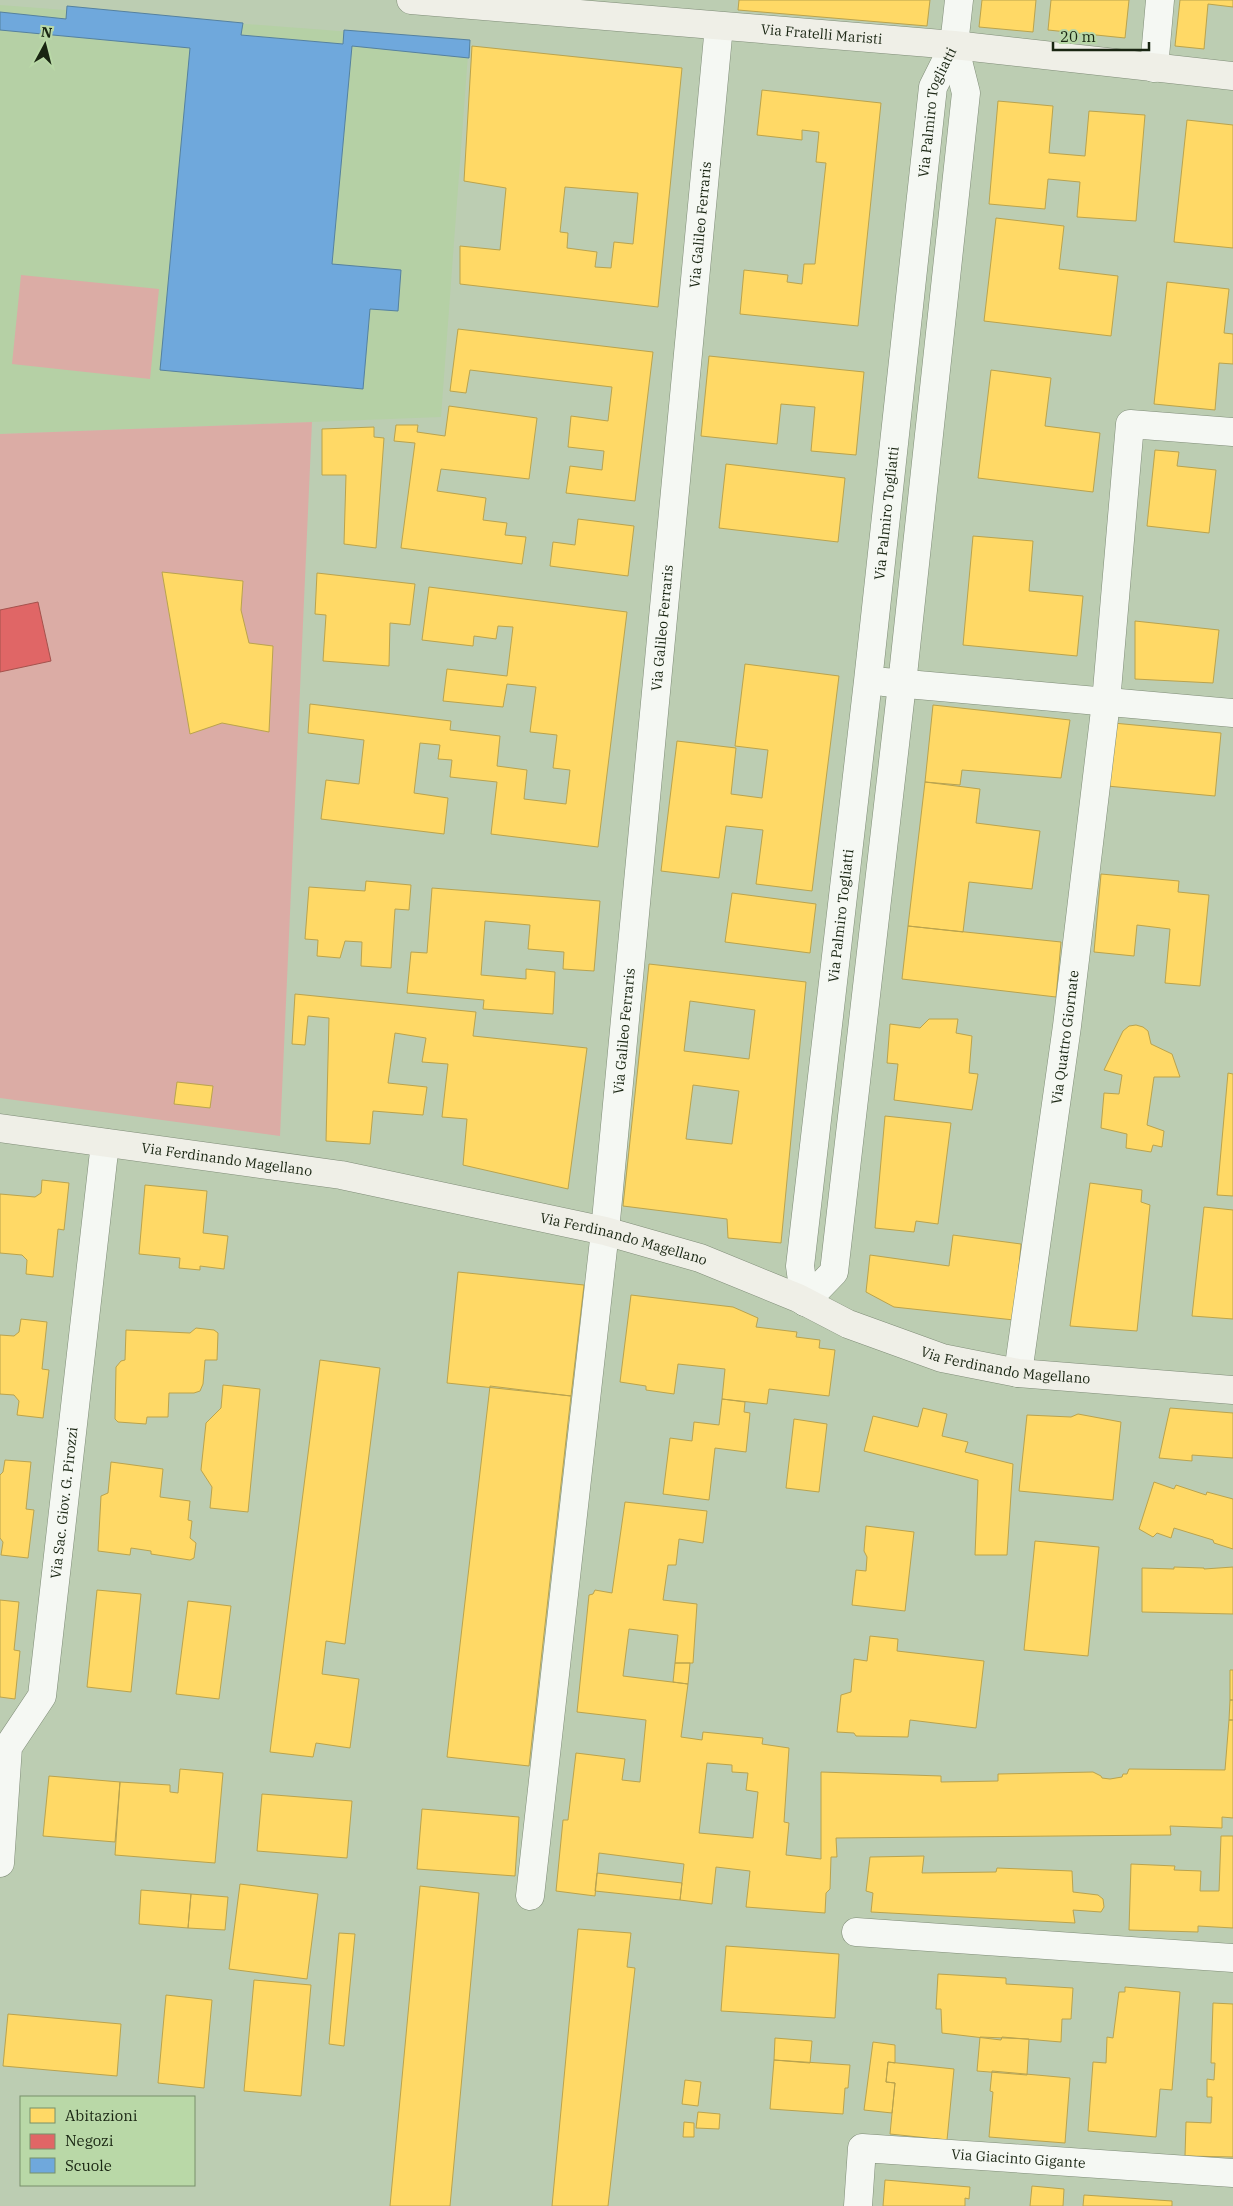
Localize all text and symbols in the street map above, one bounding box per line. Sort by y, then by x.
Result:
north arrow [20,20,70,70]
street label: Via Fratelli Maristi [760,20,883,48]
scale bar [1053,20,1149,52]
text: N [40,22,53,42]
text: 20 m [1060,27,1096,46]
street label: Via Palmiro Togliatti [914,44,960,178]
street label: Via Galileo Ferraris [685,160,715,289]
street label: Via Palmiro Togliatti [870,446,903,581]
street label: Via Galileo Ferraris [647,564,677,692]
street label: Via Palmiro Togliatti [824,848,857,983]
street label: Via Galileo Ferraris [609,967,639,1095]
street label: Via Quattro Giornate [1047,969,1083,1106]
street label: Via Ferdinando Magellano [140,1139,313,1180]
street label: Via Ferdinando Magellano [538,1208,710,1269]
street label: Via Ferdinando Magellano [918,1342,1091,1388]
street label: Via Sac. Giov. G. Pirozzi [46,1426,82,1580]
legend [20,2096,195,2186]
text: Abitazioni [65,2106,138,2125]
text: Negozi [65,2131,114,2150]
street label: Via Giacinto Gigante [951,2145,1086,2172]
text: Scuole [65,2156,112,2175]

